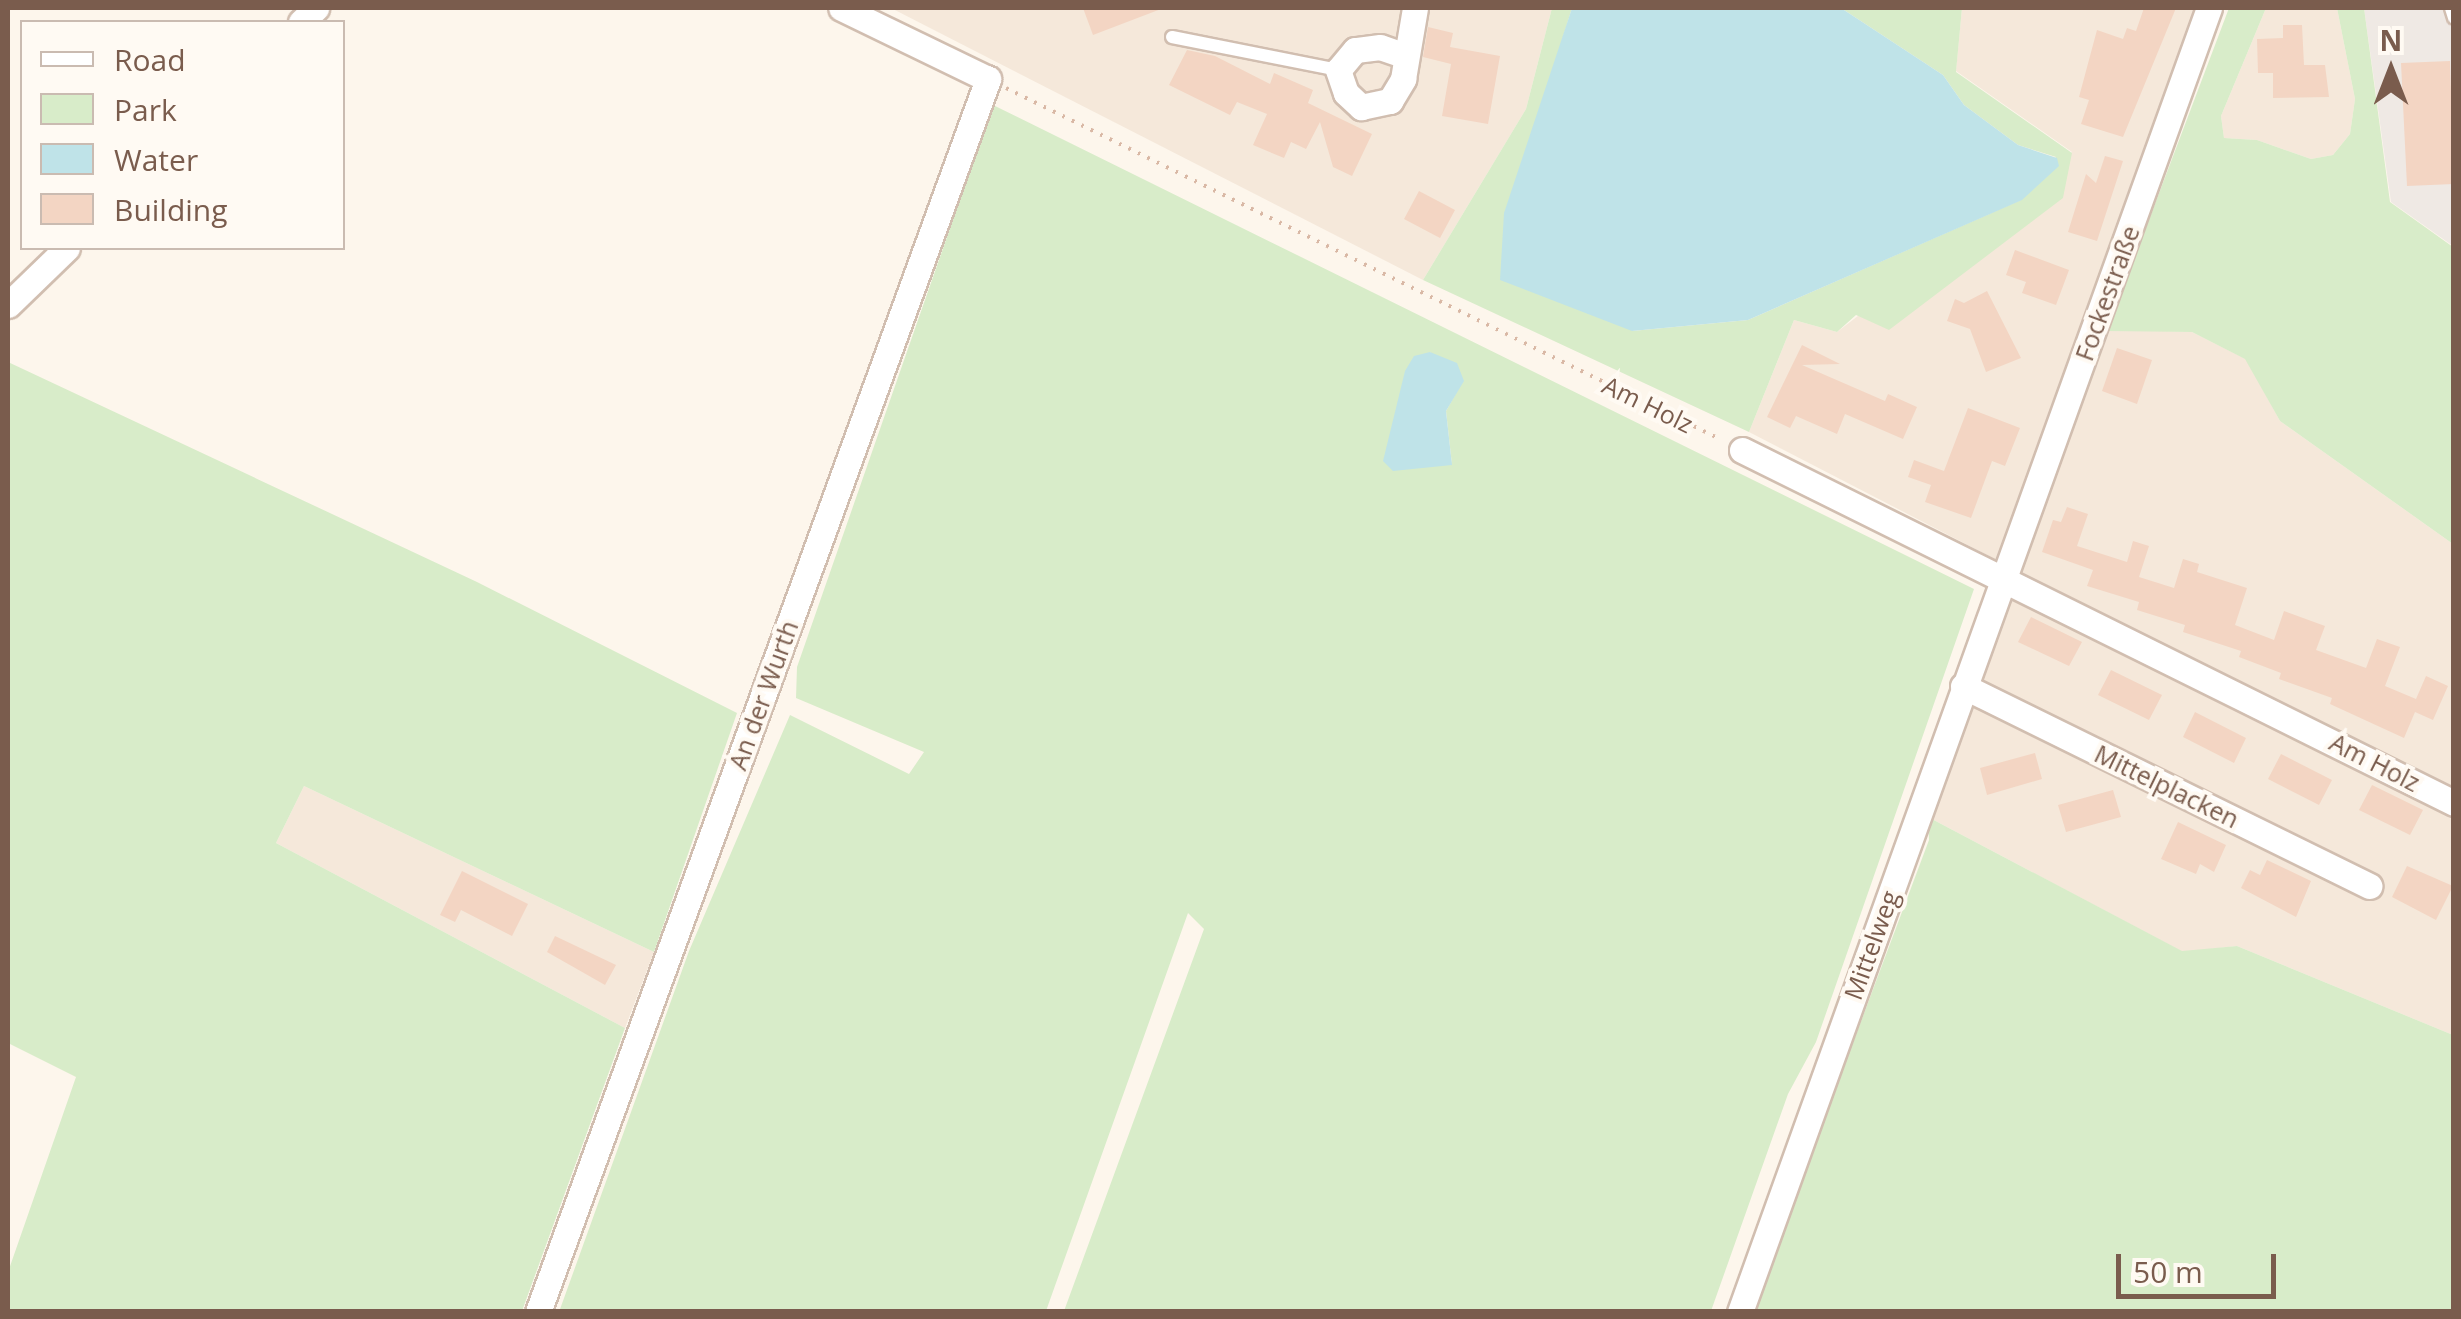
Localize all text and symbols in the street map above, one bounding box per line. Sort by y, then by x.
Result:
legend [20,20,345,250]
north arrow [2341,20,2441,120]
text: N [2380,21,2402,59]
text: Road [114,39,186,80]
text: Park [114,89,177,130]
text: Water [114,139,198,180]
text: Building [114,189,228,230]
street label: Fockestraße [2069,221,2145,365]
street label: Am Holz [1598,369,1698,439]
street label: An der Wurth [722,616,804,774]
street label: Am Holz [2325,727,2425,797]
street label: Mittelplacken [2090,738,2244,834]
street label: Mittelweg [1837,886,1905,1004]
scale bar [2121,1234,2281,1296]
text: 50 m [2133,1251,2203,1292]

